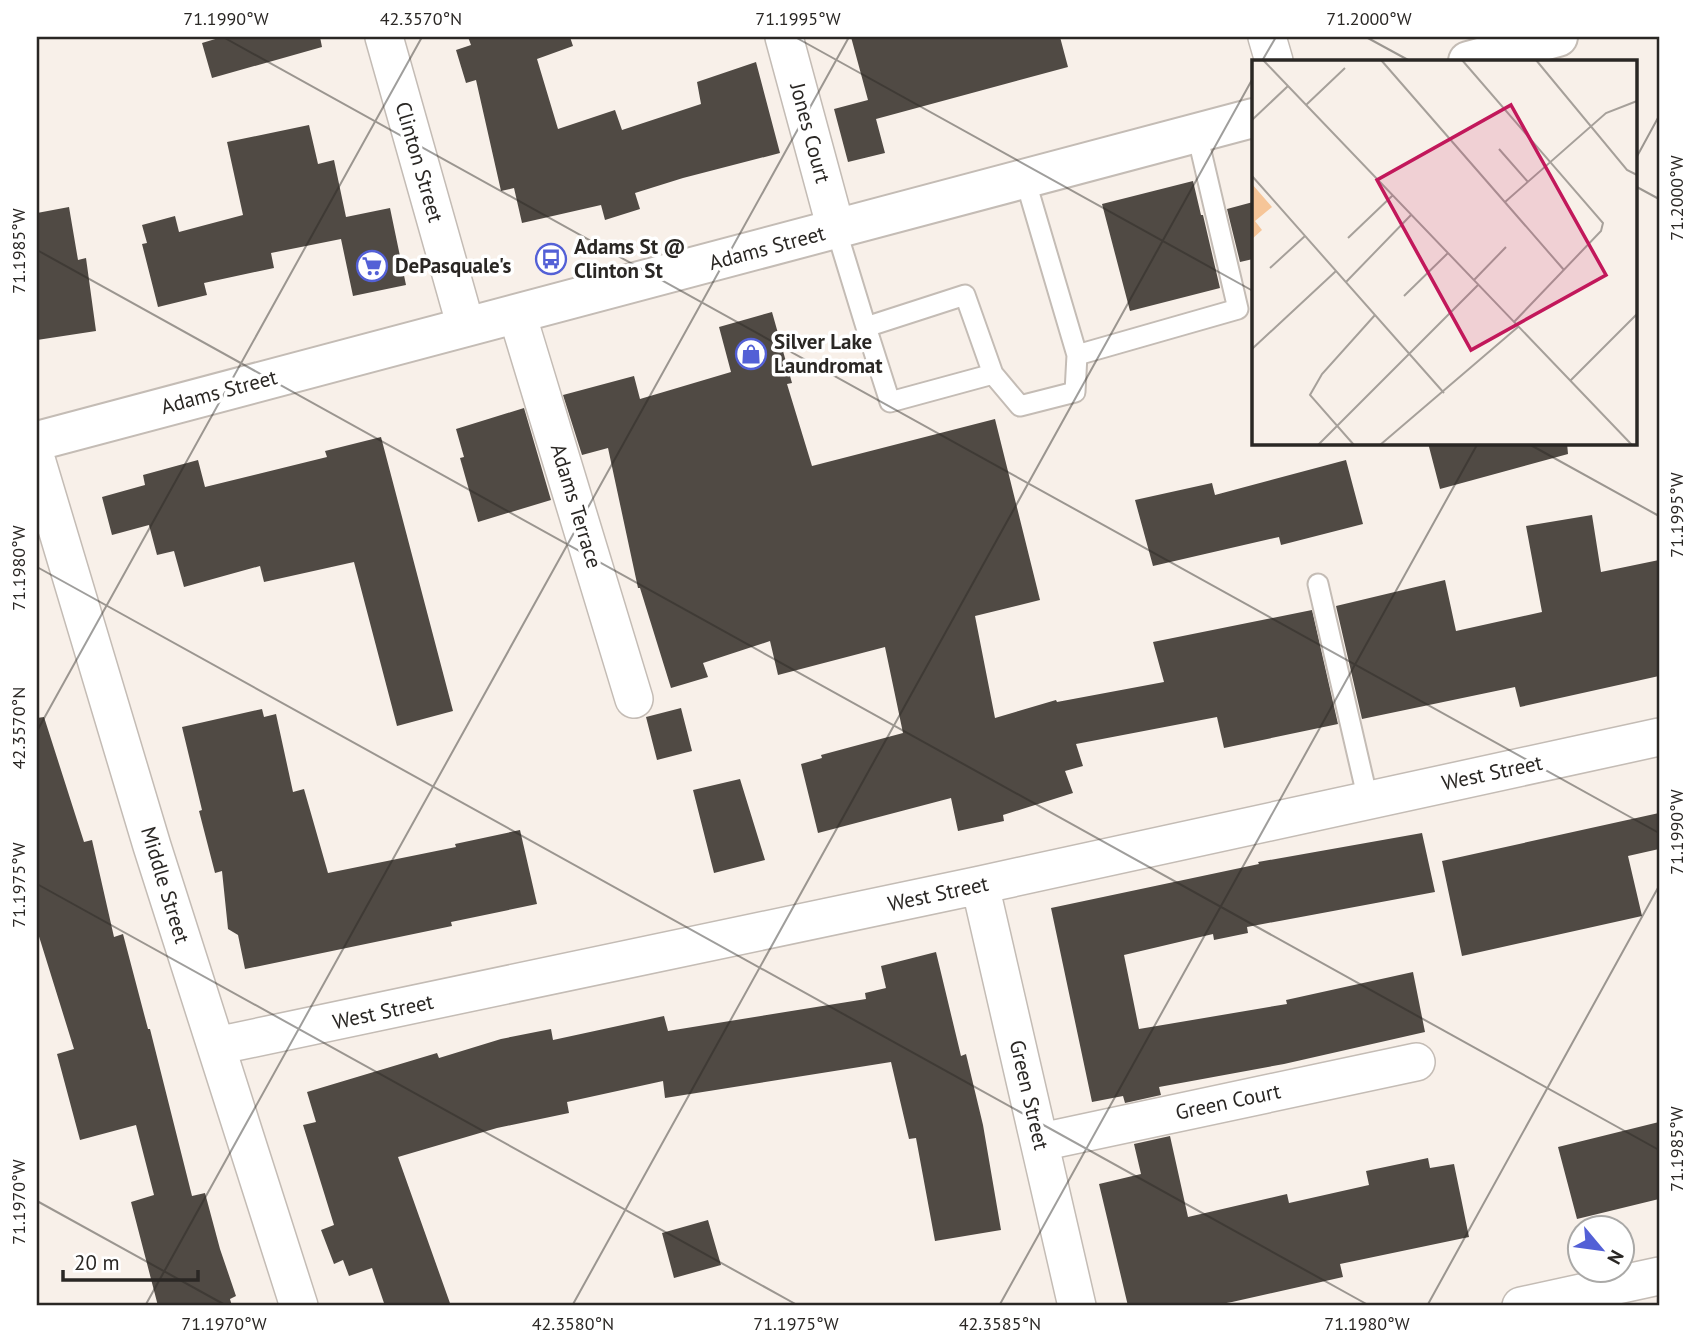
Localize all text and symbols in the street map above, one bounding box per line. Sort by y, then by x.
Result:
text: 71.1990°W [183,7,269,30]
text: 42.3570°N [380,7,462,30]
text: 71.1995°W [755,7,841,30]
text: 71.2000°W [1326,7,1412,30]
inset map [1252,60,1636,444]
street label: Jones Court [784,79,837,186]
street label: Clinton Street [389,98,450,225]
text: 71.2000°W [1665,155,1688,241]
text: 71.1985°W [7,208,30,294]
street label: Adams Street [706,219,828,276]
place label: Adams St @ Clinton St [574,233,686,284]
bus stop icon: Adams St @ Clinton St [534,242,568,276]
supermarket icon: DePasquale's [355,249,389,283]
place label: DePasquale's [395,252,511,279]
place label: Silver Lake Laundromat [774,328,883,379]
shop icon: Silver Lake Laundromat [734,337,768,371]
street label: Adams Street [158,363,280,420]
street label: Adams Terrace [545,440,608,571]
text: 71.1995°W [1665,472,1688,558]
text: 71.1980°W [7,525,30,611]
text: 42.3570°N [7,687,30,769]
street label: West Street [1439,749,1545,796]
text: 71.1990°W [1665,789,1688,875]
street label: Middle Street [135,823,196,947]
text: 71.1975°W [7,842,30,928]
street label: West Street [885,870,991,917]
street label: West Street [330,988,436,1035]
street label: Green Street [1004,1037,1055,1152]
street label: Green Court [1173,1077,1283,1126]
text: 71.1985°W [1665,1106,1688,1192]
text: 71.1970°W [7,1159,30,1245]
north arrow [1566,1214,1636,1284]
scale bar [63,1238,198,1282]
text: N [1602,1246,1629,1269]
text: 20 m [74,1249,120,1276]
text: 71.1970°W [181,1312,267,1335]
text: 42.3580°N [532,1312,614,1335]
text: 71.1975°W [753,1312,839,1335]
text: 42.3585°N [959,1312,1041,1335]
text: 71.1980°W [1324,1312,1410,1335]

